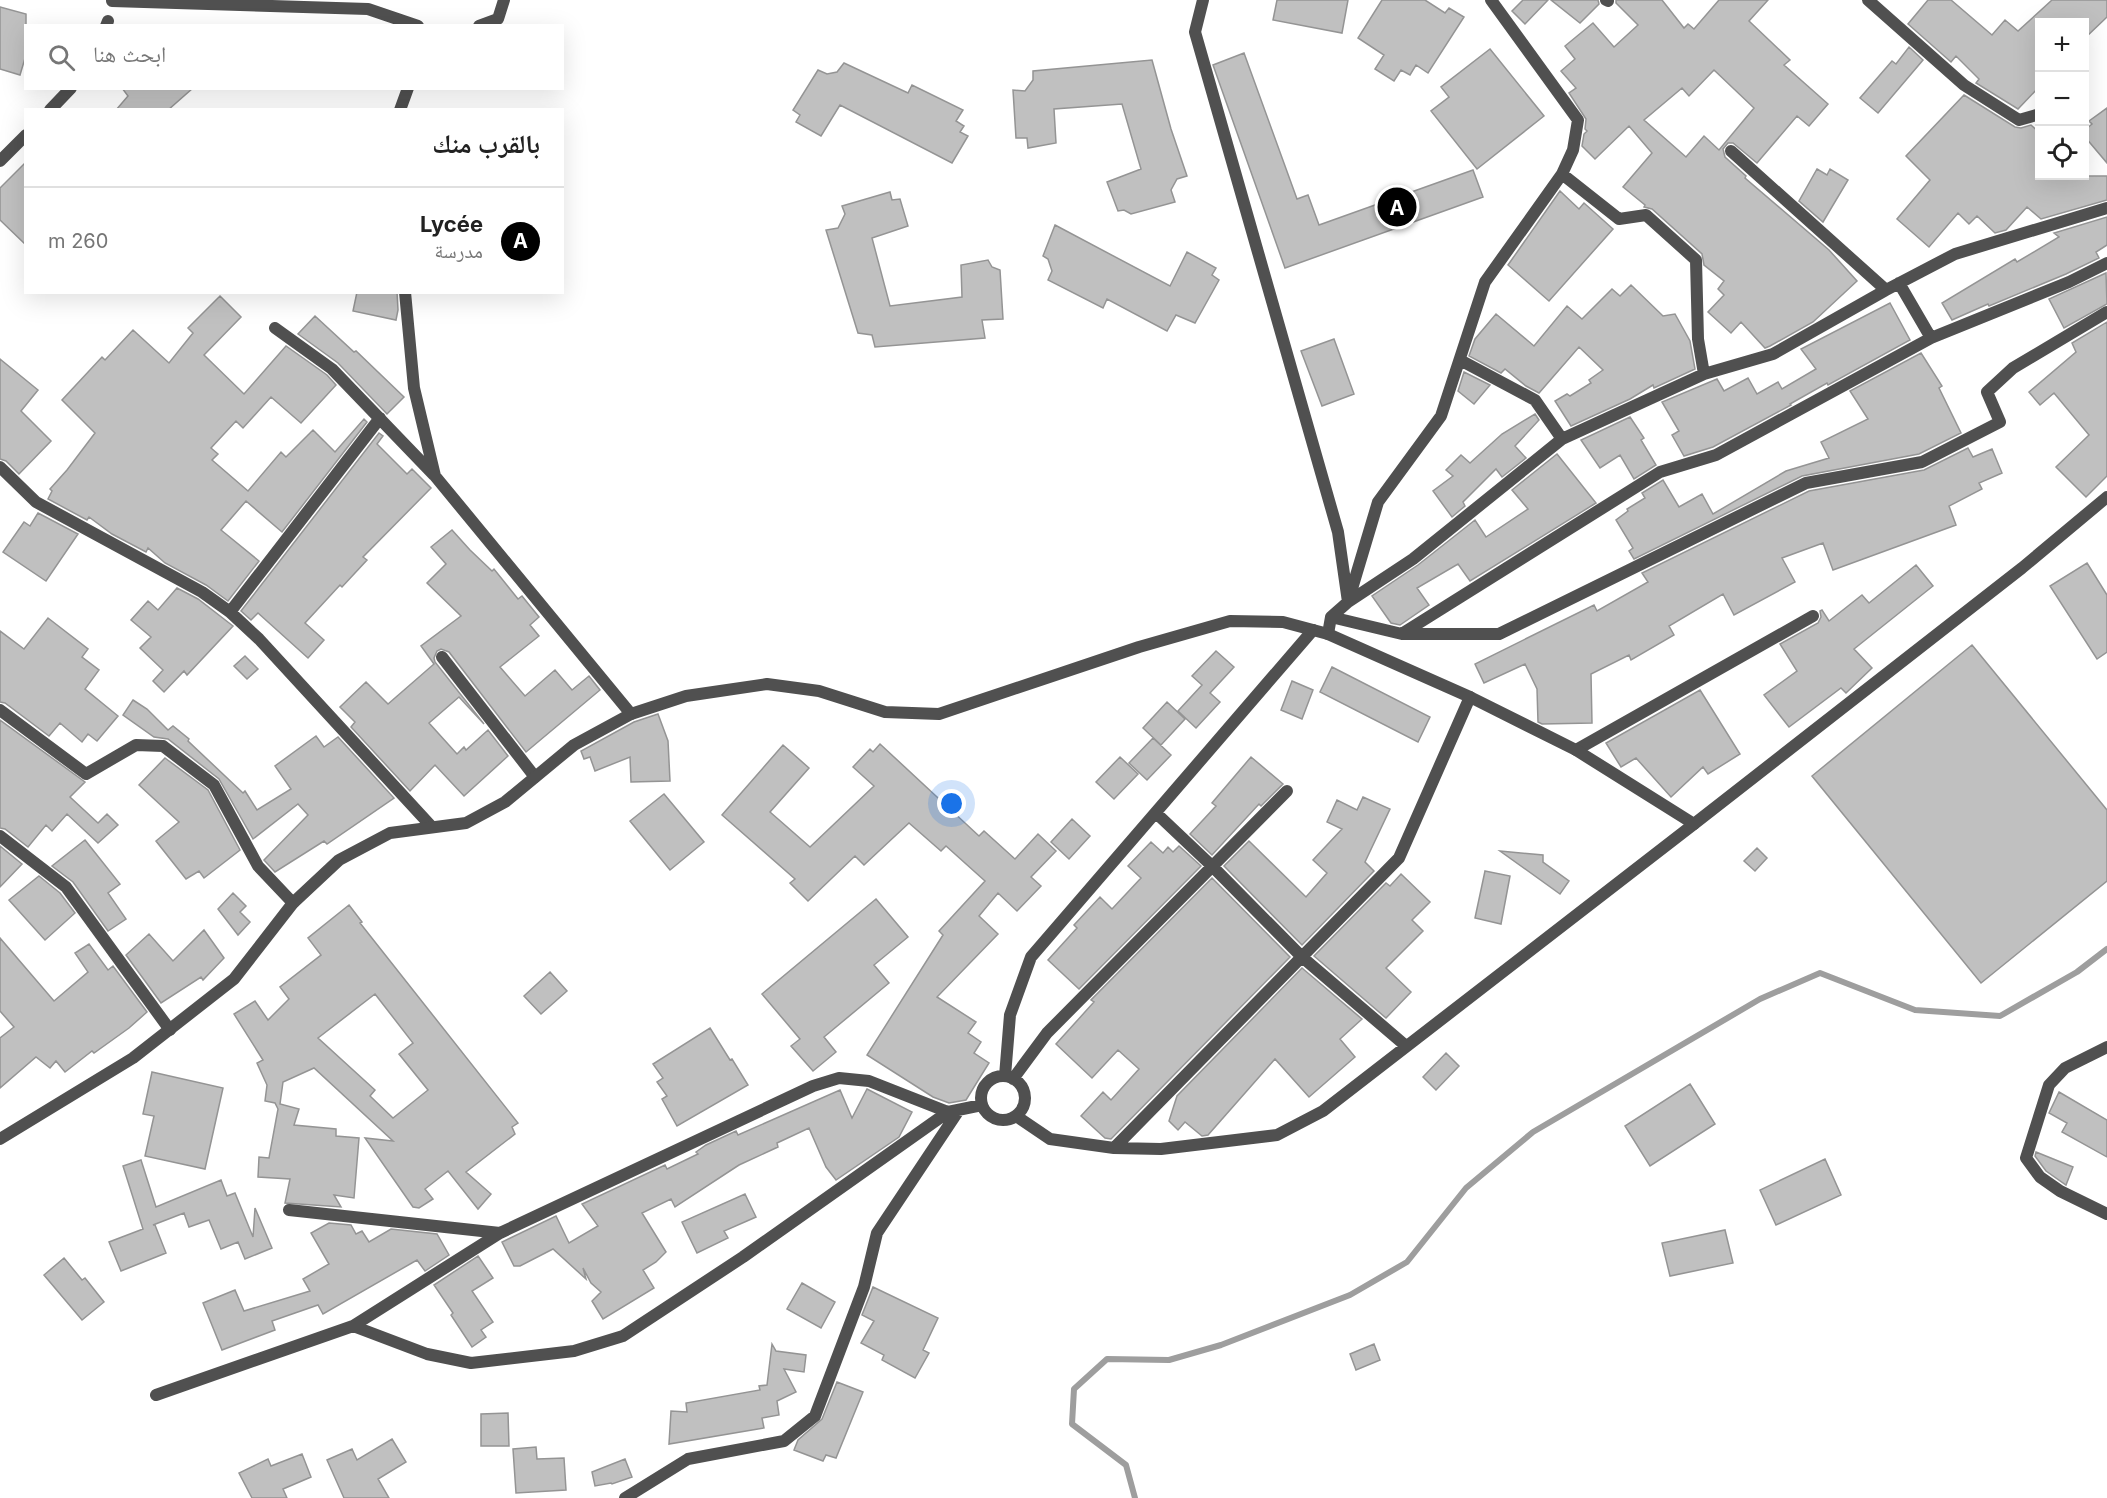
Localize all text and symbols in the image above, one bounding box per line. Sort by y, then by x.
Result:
map controls [2035,18,2089,180]
button: + [2035,18,2089,72]
search box [24,24,564,90]
icon: search [45,41,78,74]
text: ابحث هنا [93,41,166,67]
button: − [2035,72,2089,126]
button: locate [2035,126,2089,180]
text: بالقرب منك [432,128,540,159]
pin: A [1378,184,1416,230]
text: Lycée [420,211,483,237]
text: 260 m [48,229,108,253]
text: A [513,229,528,253]
text: مدرسة [434,239,483,263]
your location [937,789,966,818]

